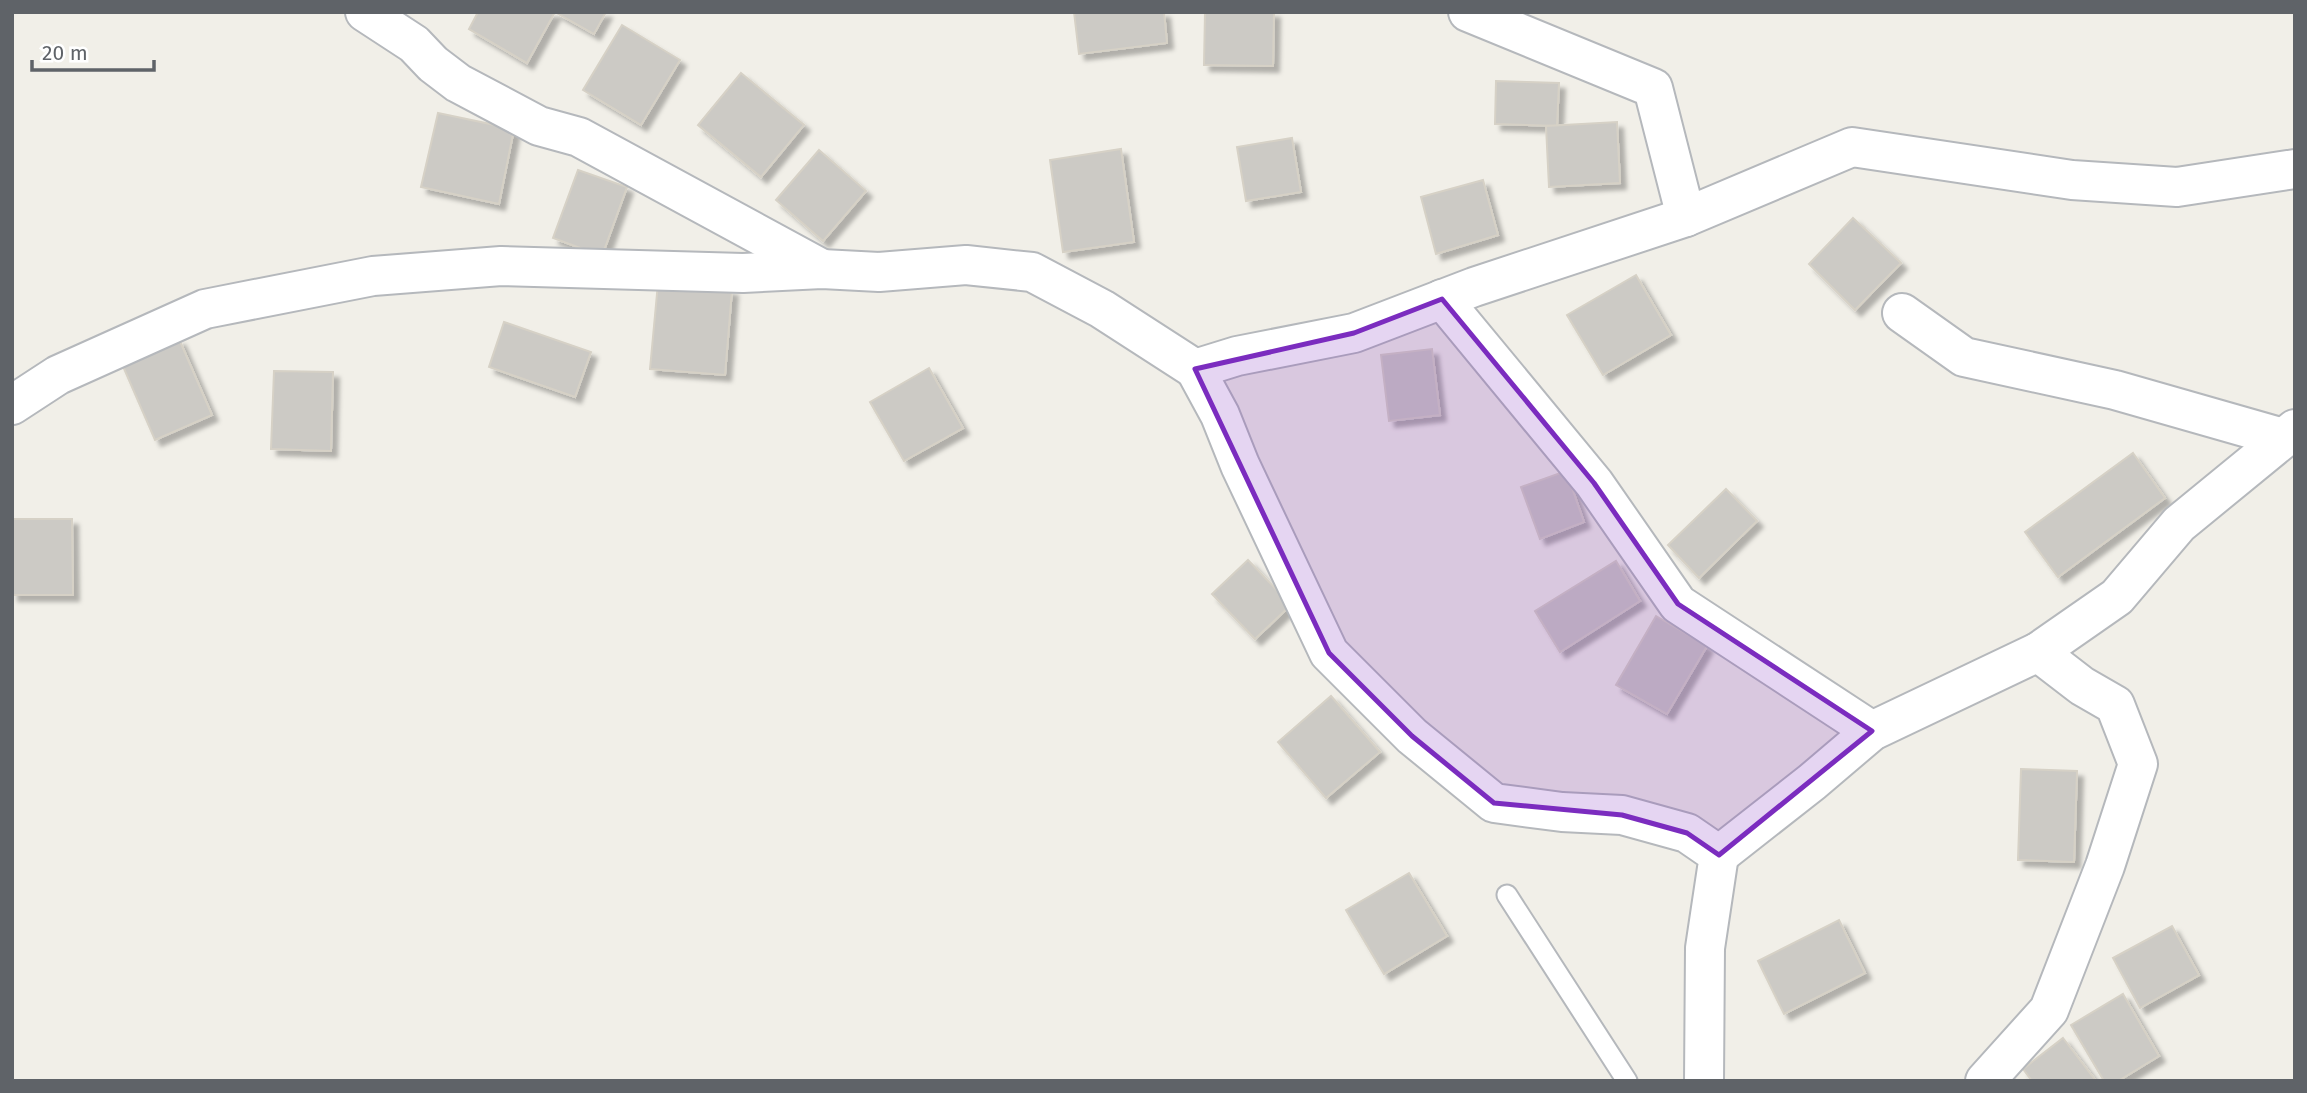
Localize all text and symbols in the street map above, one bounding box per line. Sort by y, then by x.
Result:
scale bar [32,28,154,72]
text: 20 m [42,40,88,66]

